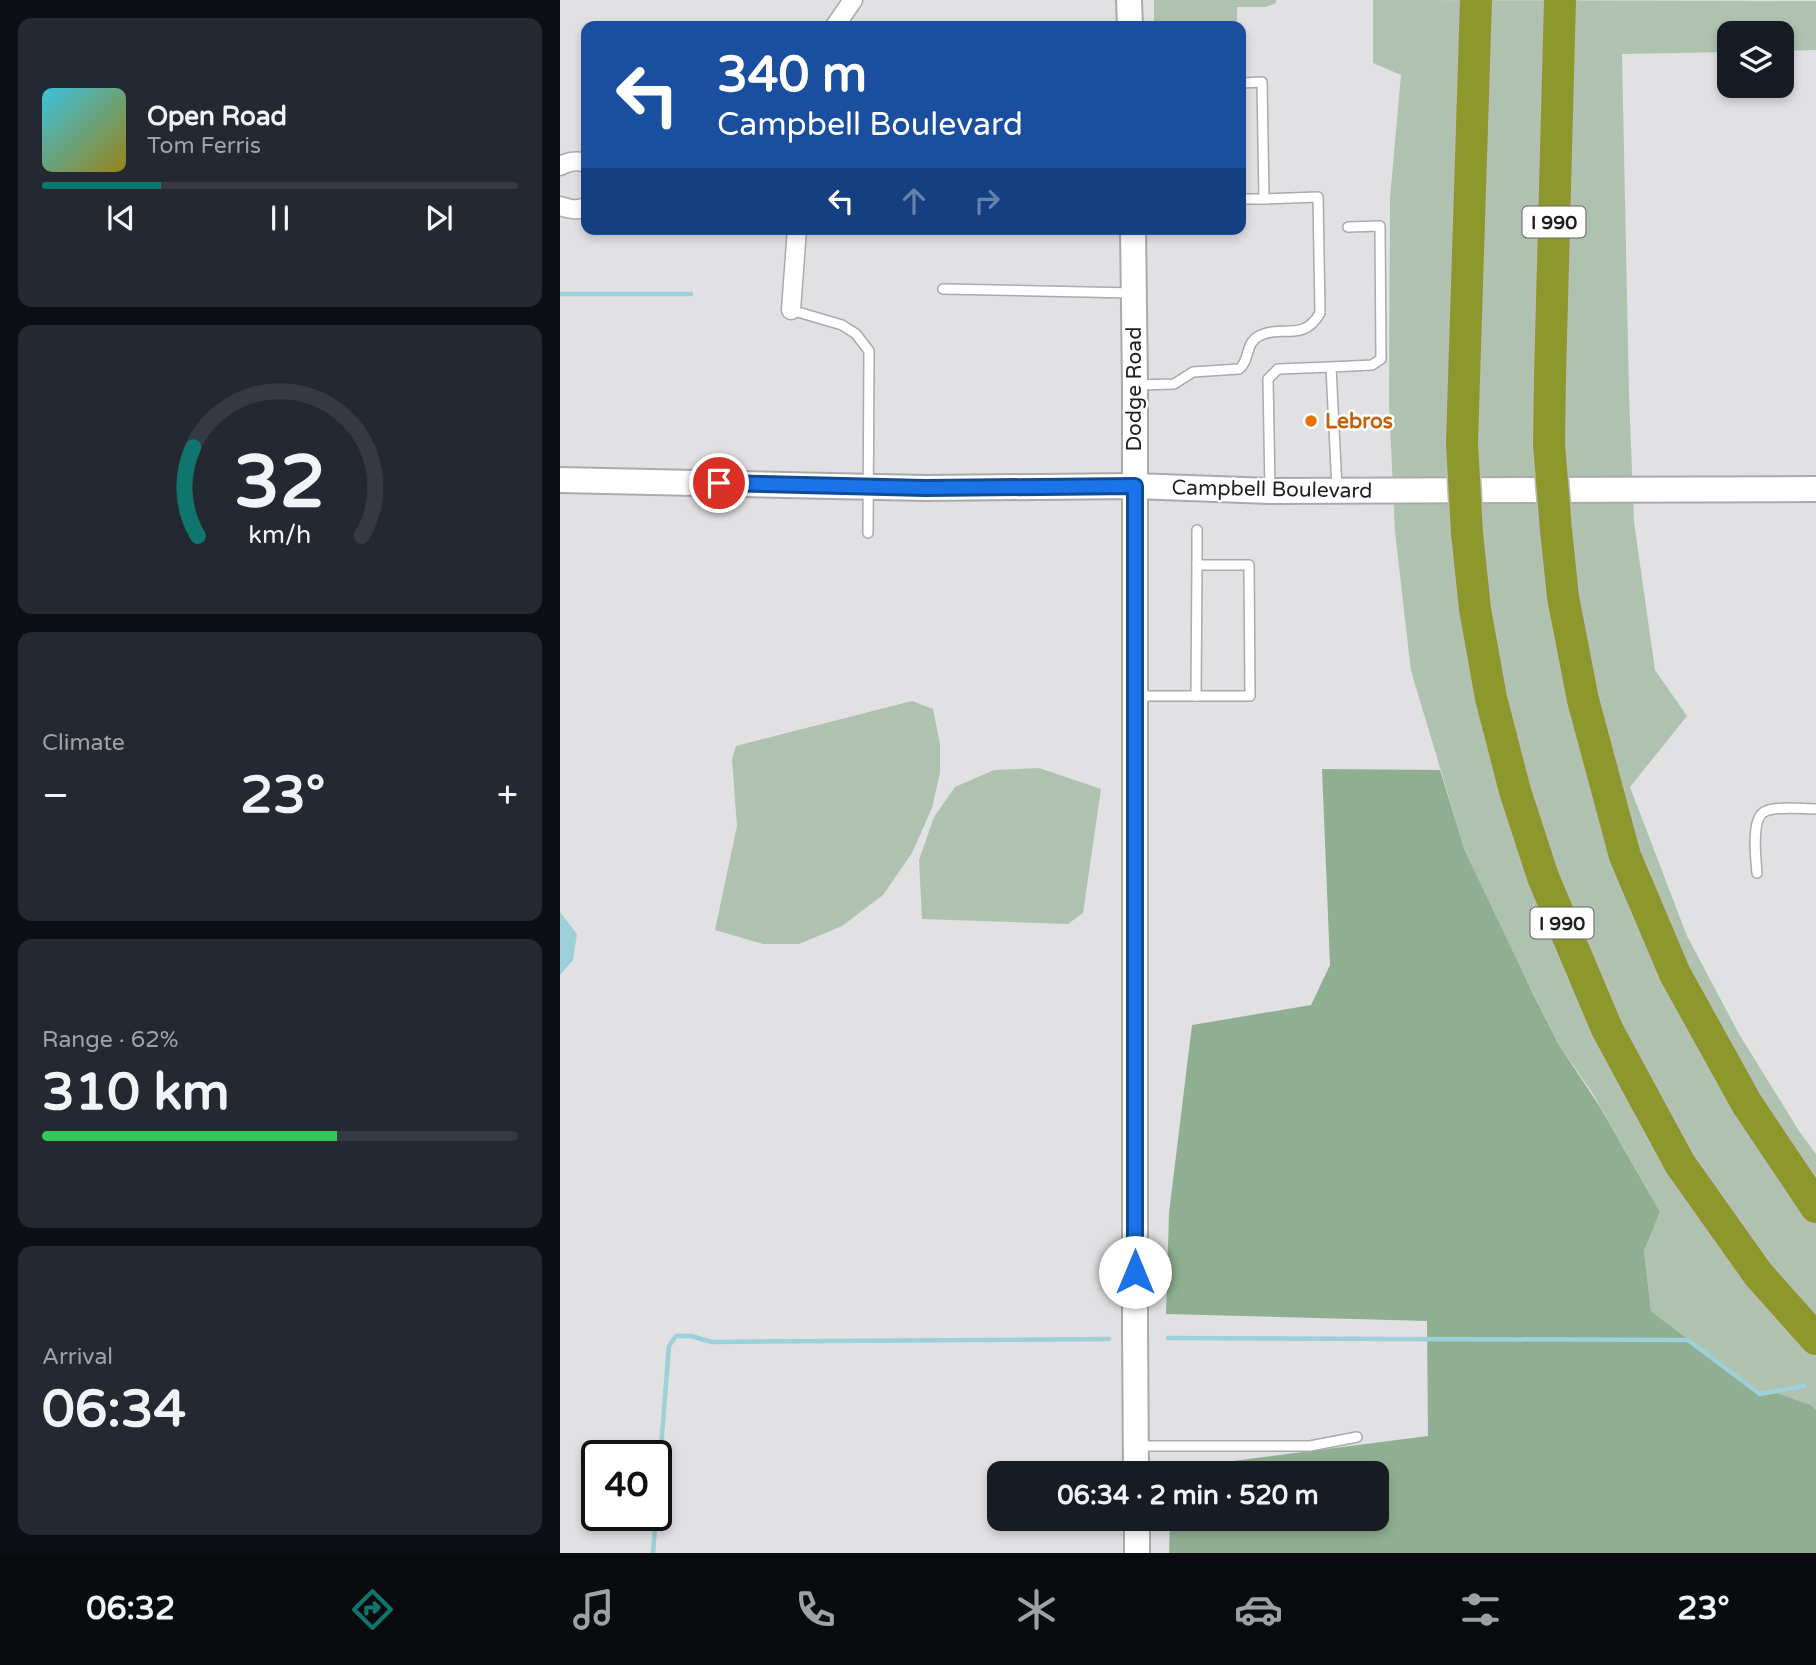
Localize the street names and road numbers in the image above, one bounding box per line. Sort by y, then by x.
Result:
road number: I 990 [1522,206,1586,238]
street label: Dodge Road [1122,327,1147,451]
street label: Campbell Boulevard [1171,475,1373,504]
road number: I 990 [1530,908,1594,939]

